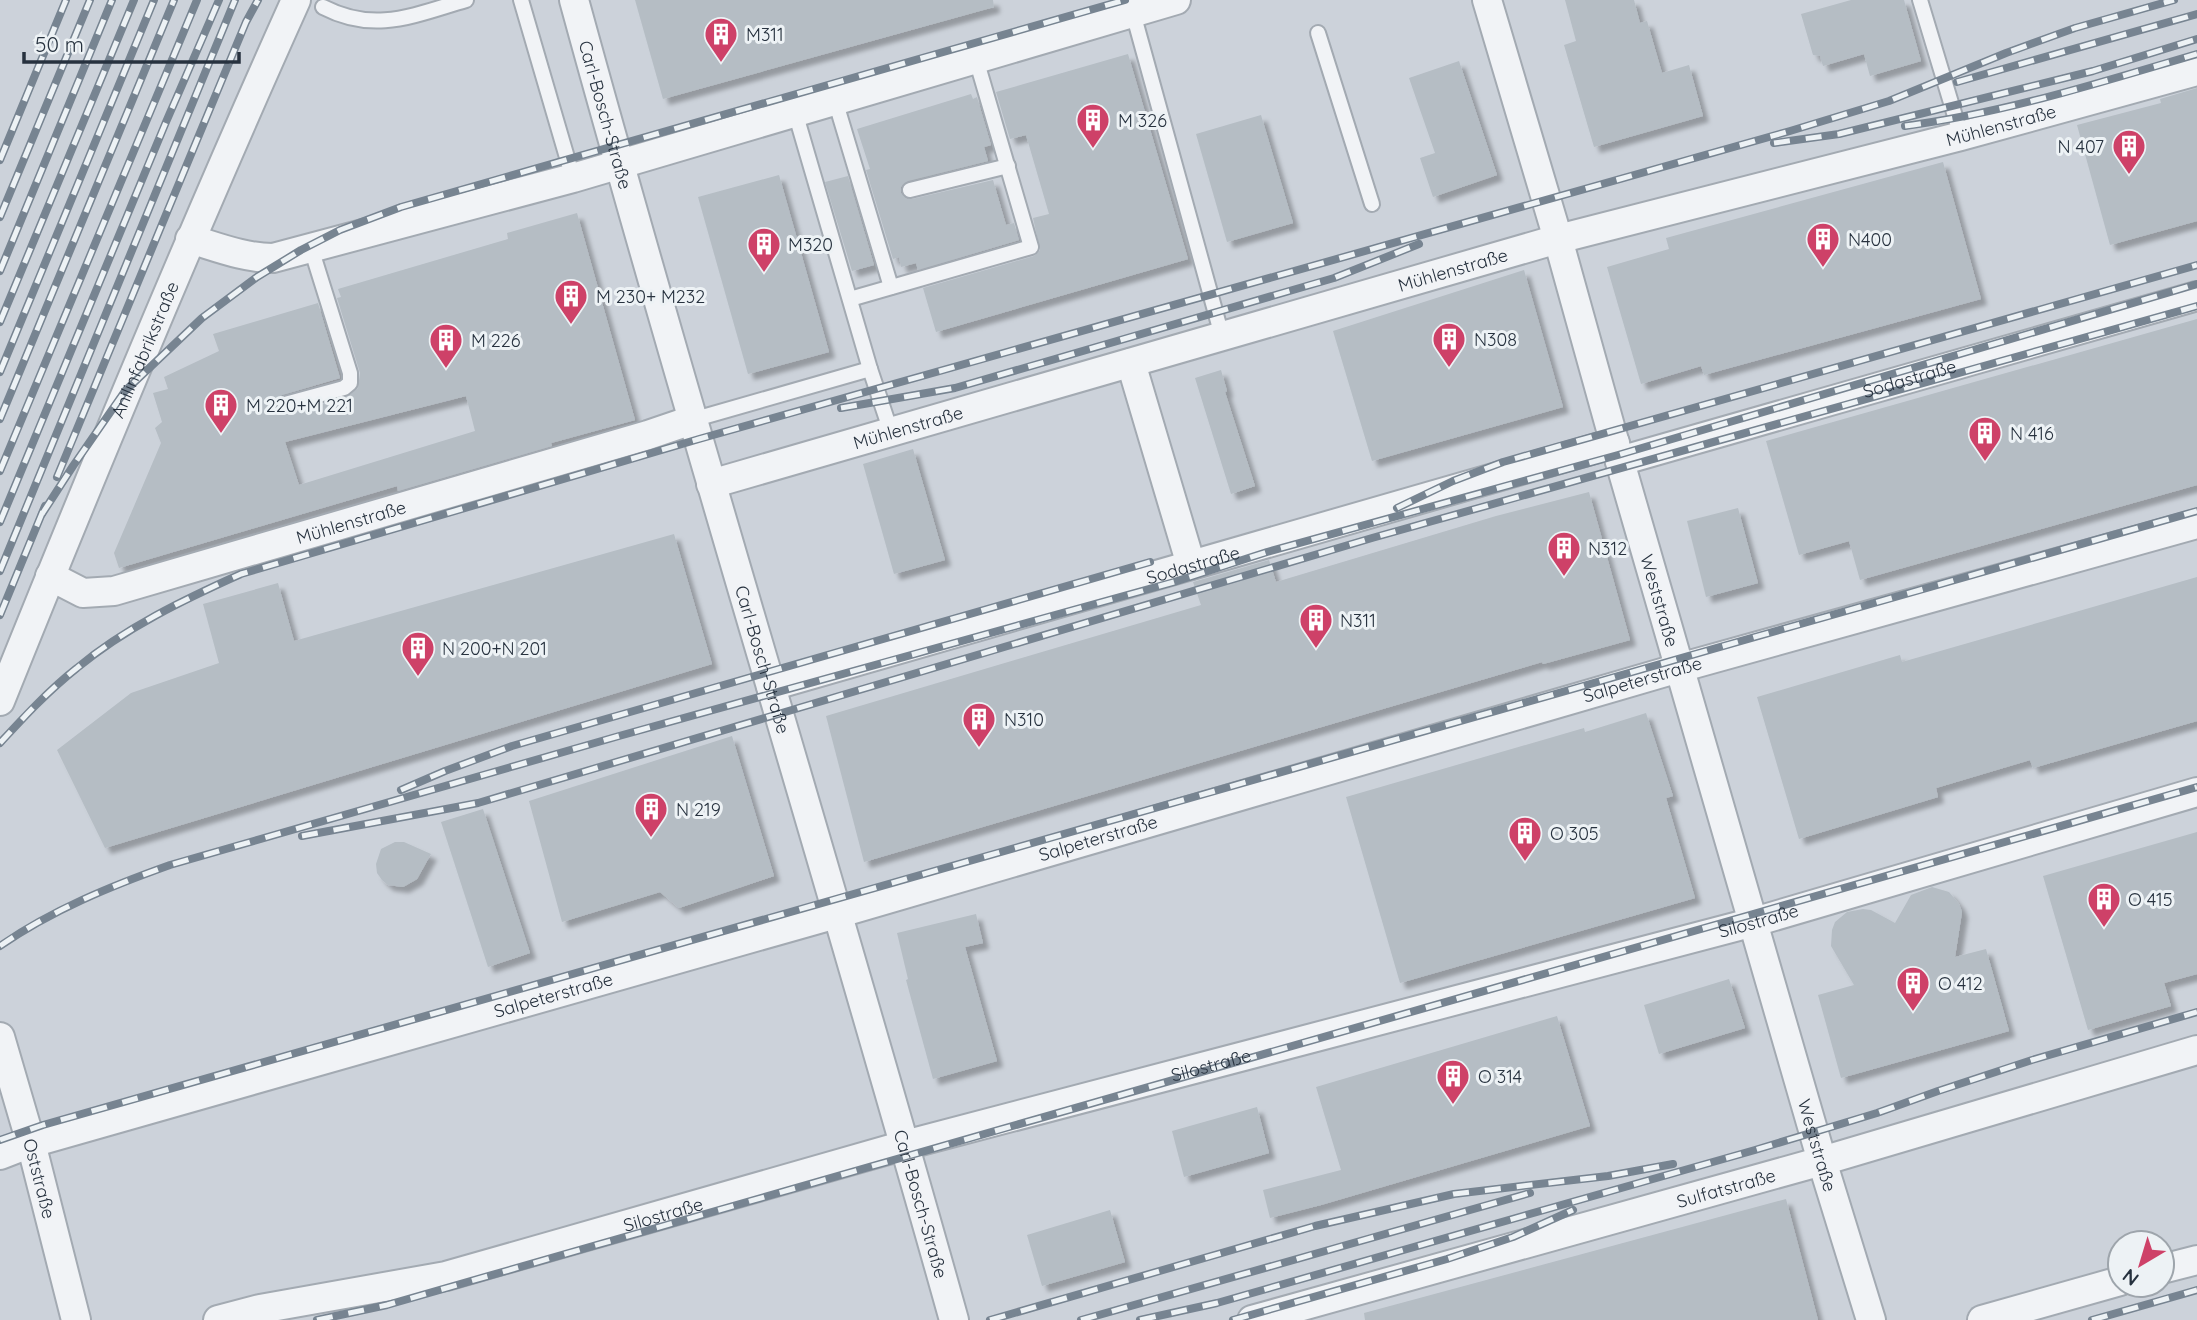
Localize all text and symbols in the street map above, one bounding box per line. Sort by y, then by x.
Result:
building icon: M311 [702,15,740,64]
scale bar [24,21,240,65]
place label: M311 [746,23,784,46]
text: 50 m [35,31,84,57]
street label: Carl-Bosch-Straße [574,38,638,192]
street label: Mühlenstraße [1943,99,2058,151]
building icon: M 326 [1074,101,1112,150]
place label: M 326 [1118,109,1167,132]
building icon: N 407 [2110,127,2148,176]
place label: N 407 [2058,135,2104,158]
building icon: N400 [1804,220,1842,269]
building icon: M320 [745,225,783,274]
place label: N400 [1848,228,1892,251]
place label: M320 [788,233,833,256]
street label: Mühlenstraße [1395,243,1510,296]
building icon: M 230+ M232 [552,277,590,326]
street label: Anilinfabrikstraße [105,278,183,421]
place label: M 230+ M232 [596,285,705,308]
building icon: N308 [1430,320,1468,369]
building icon: M 226 [427,321,465,370]
place label: N308 [1474,328,1517,351]
place label: M 226 [471,329,521,352]
street label: Sodastraße [1860,354,1959,403]
building icon: M 220+M 221 [202,386,240,435]
place label: M 220+M 221 [246,394,353,417]
street label: Mühlenstraße [850,400,966,454]
building icon: N 416 [1966,414,2004,463]
place label: N 416 [2010,422,2054,445]
street label: Mühlenstraße [293,495,408,549]
building icon: N312 [1545,529,1583,578]
place label: N312 [1588,537,1627,560]
street label: Sodastraße [1143,540,1242,589]
street label: Weststraße [1636,551,1684,650]
street label: Carl-Bosch-Straße [730,583,796,736]
building icon: N311 [1297,601,1335,650]
place label: N311 [1340,609,1376,632]
building icon: N 200+N 201 [399,629,437,678]
place label: N 200+N 201 [442,637,547,660]
street label: Salpeterstraße [1580,651,1704,707]
building icon: N310 [960,700,998,749]
place label: N310 [1004,708,1044,731]
building icon: N 219 [632,790,670,839]
place label: N 219 [676,798,721,821]
street label: Salpeterstraße [1036,809,1160,866]
building icon: O 305 [1506,814,1544,863]
place label: O 305 [1550,822,1599,845]
building icon: O 415 [2085,880,2123,929]
place label: O 415 [2128,888,2173,911]
street label: Silostraße [1716,898,1801,942]
building icon: O 412 [1894,964,1932,1013]
street label: Salpeterstraße [491,967,615,1022]
place label: O 412 [1938,972,1983,995]
street label: Silostraße [1168,1043,1254,1086]
building icon: O 314 [1434,1057,1472,1106]
place label: O 314 [1478,1065,1522,1088]
street label: Weststraße [1793,1096,1842,1194]
street label: Carl-Bosch-Straße [889,1127,953,1281]
street label: Oststraße [19,1136,61,1221]
street label: Sulfatstraße [1674,1163,1778,1213]
street label: Silostraße [620,1192,706,1236]
north arrow [2106,1229,2176,1299]
text: N [2118,1264,2143,1291]

